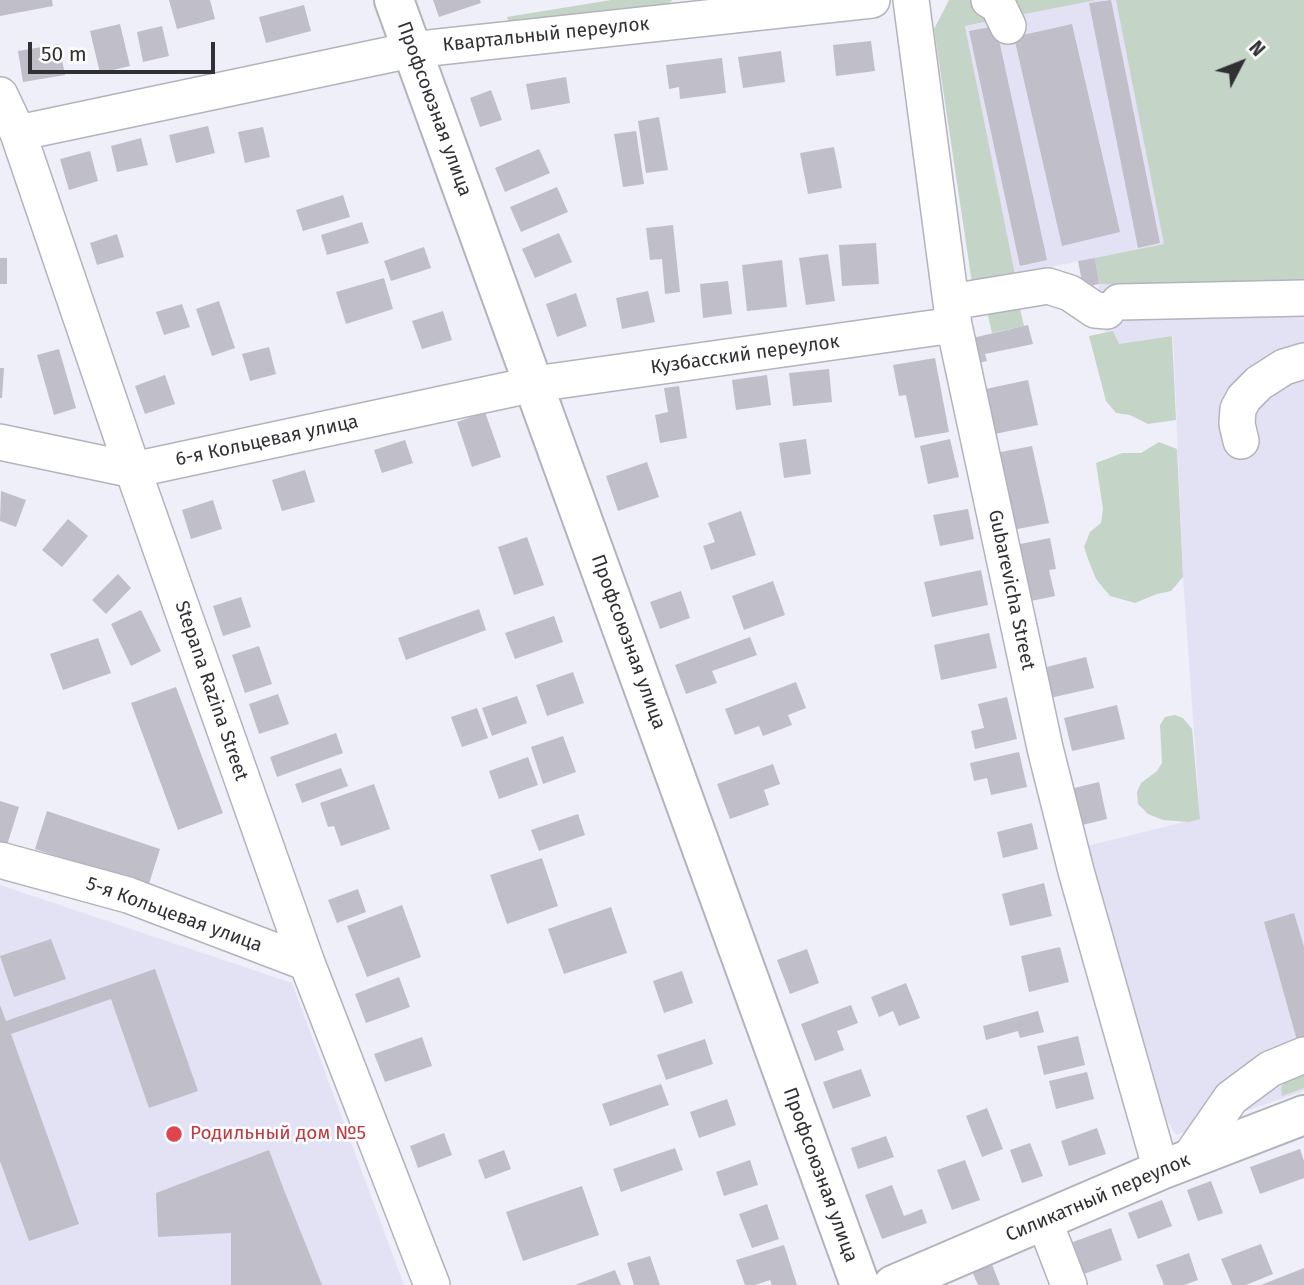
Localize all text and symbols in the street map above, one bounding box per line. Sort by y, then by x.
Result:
street label: Квартальный переулок [442,13,650,57]
street label: Профсоюзная улица [392,18,476,200]
scale bar [32,28,219,72]
north arrow [1206,28,1276,98]
text: N [1244,36,1270,61]
text: 50 m [41,41,87,67]
street label: Кузбасский переулок [649,330,841,380]
street label: 6-я Кольцевая улица [174,410,360,472]
street label: Gubarevicha Street [983,508,1039,672]
street label: Профсоюзная улица [586,551,670,733]
street label: Stepana Razina Street [170,598,252,784]
street label: 5-я Кольцевая улица [83,873,265,957]
street label: Профсоюзная улица [778,1084,862,1266]
place label: Родильный дом №5 [190,1123,366,1145]
marker: Родильный дом №5 [164,1124,184,1144]
street label: Силикатный переулок [1002,1149,1194,1247]

